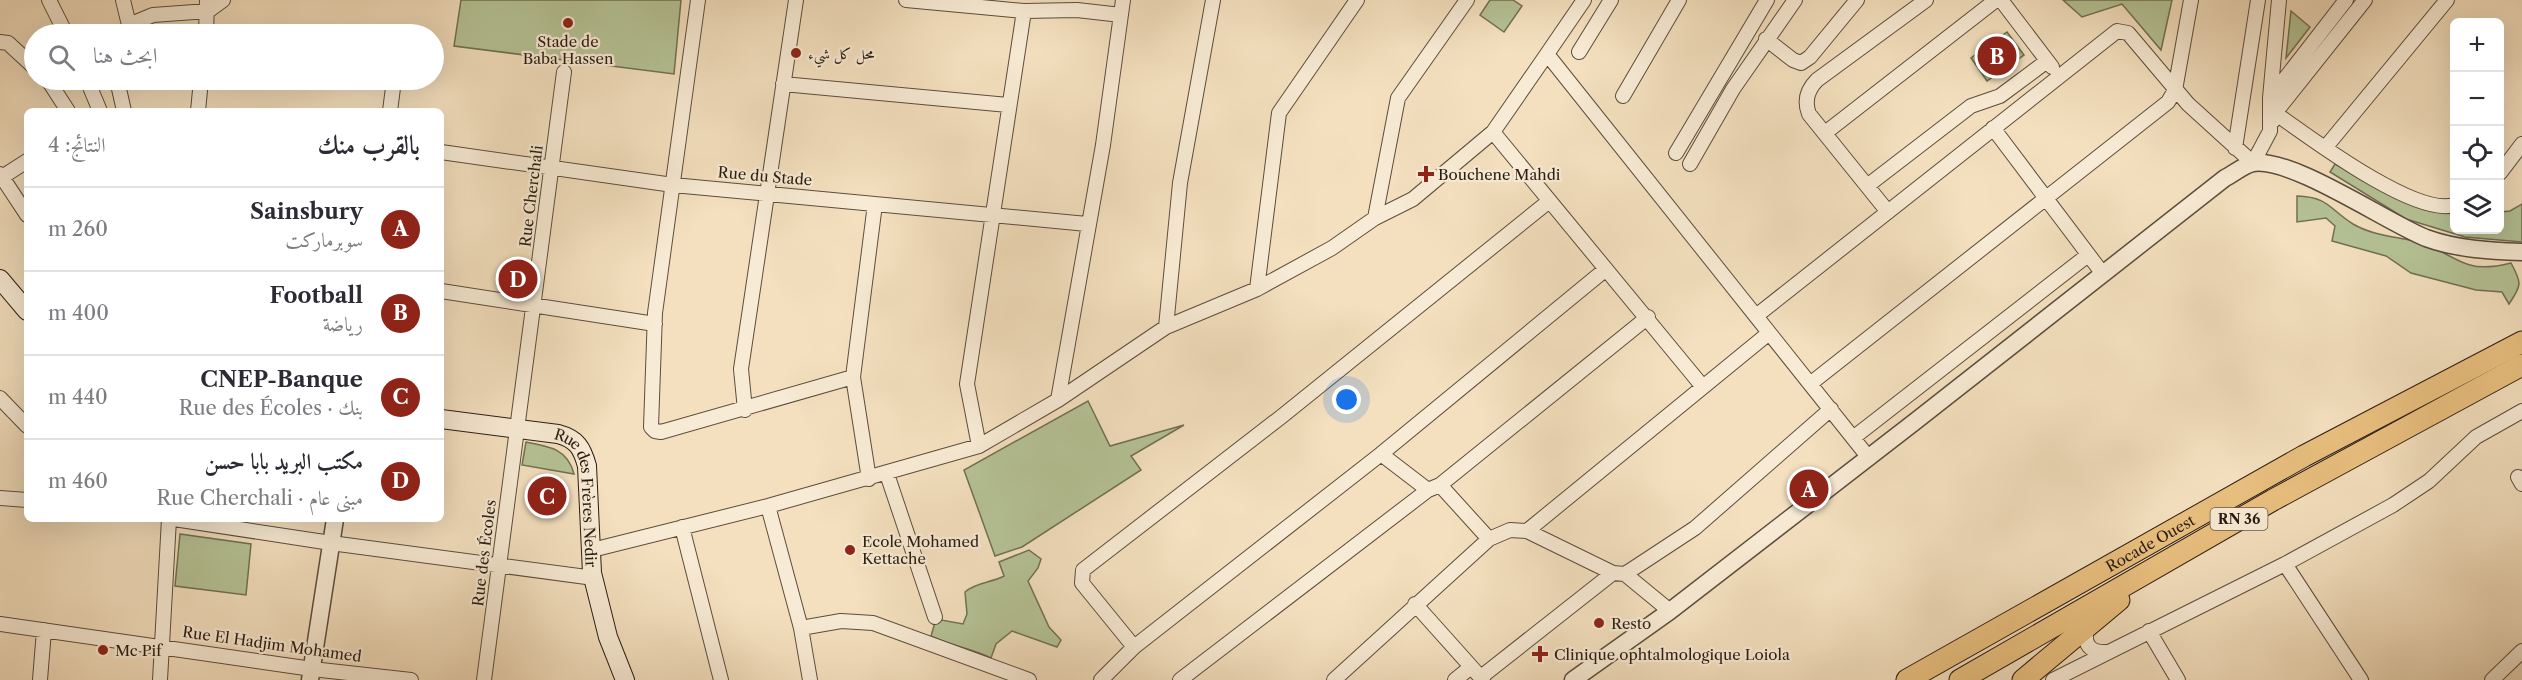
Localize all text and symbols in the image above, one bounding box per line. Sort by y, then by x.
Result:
marker: Stade de Baba Hassen [561,16,575,30]
map controls [2450,18,2504,234]
button: + [2450,18,2504,72]
search box [24,24,444,90]
place label: Stade de Baba Hassen [523,32,614,68]
pin: B [1978,34,2016,78]
icon: search [45,41,78,74]
text: ابحث هنا [93,42,158,69]
place label: محل كل شيء [808,44,874,68]
marker: محل كل شيء [789,46,803,60]
button: − [2450,72,2504,126]
button: locate [2450,126,2504,180]
text: بالقرب منك [317,129,420,161]
text: النتائج: 4 [48,133,106,157]
street label: Rue Cherchali [515,144,547,248]
street label: Rue du Stade [717,162,813,190]
place label: Bouchene Mahdi [1438,165,1561,184]
marker: Bouchene Mahdi [1419,167,1433,181]
button: layers [2450,180,2504,234]
text: Sainsbury [250,198,363,225]
text: 260 m [48,217,108,241]
text: A [393,217,408,241]
text: سوبرماركت [285,228,363,252]
pin: D [498,256,538,302]
text: Football [270,282,363,309]
text: 400 m [48,301,109,325]
text: B [393,301,408,325]
text: رياضة [323,312,363,336]
text: CNEP-Banque [200,366,363,393]
text: 440 m [48,385,108,409]
text: C [392,385,409,409]
your location [1332,385,1361,414]
text: بنك · Rue des Écoles [179,396,363,420]
street label: Rue des Frères Nedir [552,424,601,568]
text: مكتب البريد بابا حسن [204,448,363,475]
pin: A [1790,466,1828,512]
text: 460 m [48,469,108,493]
text: D [392,469,409,493]
pin: C [528,474,566,518]
text: مبنى عام · Rue Cherchali [156,486,363,510]
street label: Rue des Écoles [468,499,500,607]
road number: RN 36 [2210,508,2268,530]
street label: Rocade Ouest [2102,510,2199,576]
place label: Ecole Mohamed Kettache [862,532,979,568]
marker: Ecole Mohamed Kettache [843,543,857,557]
place label: Resto [1611,614,1651,633]
marker: Resto [1592,616,1606,630]
street label: Rue El Hadjim Mohamed [181,622,363,666]
place label: Mc Pif [115,641,163,660]
marker: Mc Pif [96,643,110,657]
marker: Clinique ophtalmologique Loiola [1531,645,1549,663]
place label: Clinique ophtalmologique Loiola [1554,645,1790,664]

